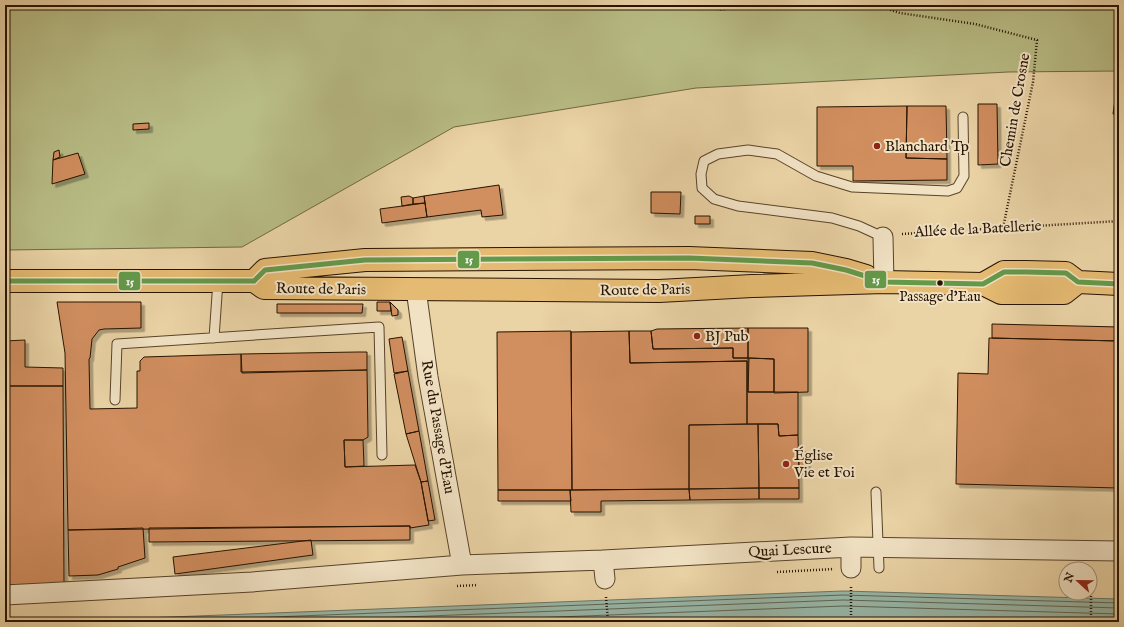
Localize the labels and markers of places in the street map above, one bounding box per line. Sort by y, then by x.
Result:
place label: Blanchard Tp [885,137,969,156]
marker: Blanchard Tp [872,141,882,151]
marker: Passage d'Eau [935,278,945,288]
place label: Passage d'Eau [899,288,981,306]
place label: BJ Pub [705,327,749,346]
marker: BJ Pub [692,331,702,341]
place label: Église Vie et Foi [793,446,855,482]
marker: Église Vie et Foi [781,459,791,469]

